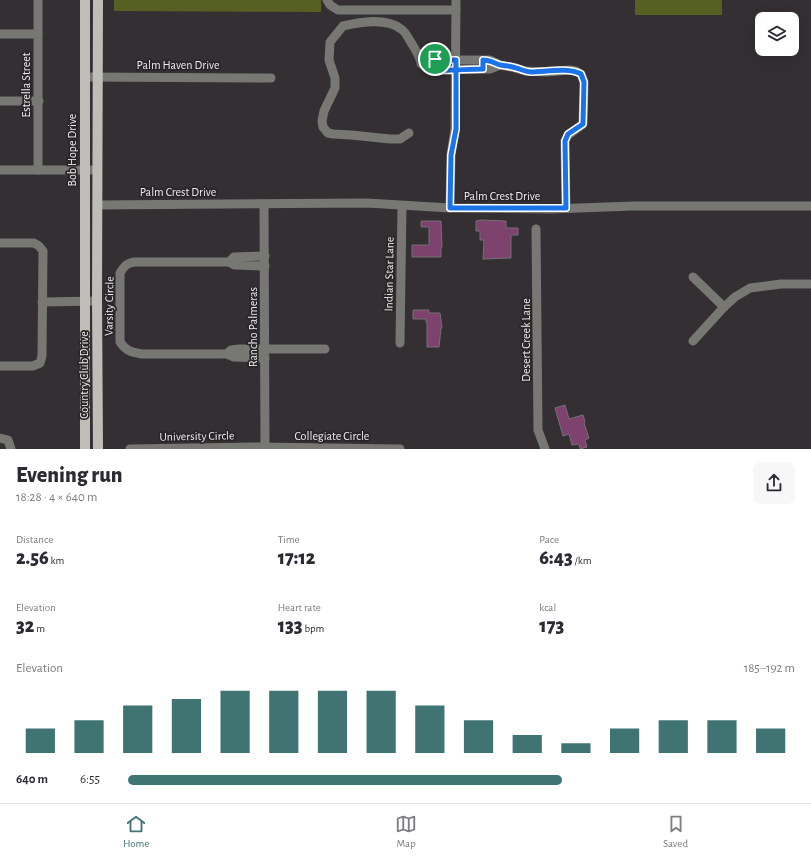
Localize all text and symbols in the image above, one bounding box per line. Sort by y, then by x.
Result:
map controls [755,12,799,56]
button: layers [755,12,799,56]
pin [418,42,452,76]
icon: arrive [424,48,446,70]
street label: Estrella Street [20,52,32,118]
street label: Palm Haven Drive [137,59,219,71]
street label: Bob Hope Drive [66,114,78,186]
street label: Palm Crest Drive [140,186,216,198]
street label: Palm Crest Drive [464,190,540,202]
street label: Indian Star Lane [382,236,396,312]
street label: Varsity Circle [102,276,117,336]
street label: Rancho Palmeras [247,287,259,367]
street label: Desert Creek Lane [520,298,532,382]
street label: Country Club Drive [78,331,91,419]
street label: University Circle [159,429,235,444]
street label: Collegiate Circle [295,430,369,442]
button: share [753,462,795,504]
text: Evening run [16,464,123,486]
text: 18:28 · 4 × 640 m [16,491,98,504]
text: Distance [16,534,53,545]
text: Time [278,534,300,545]
text: Pace [539,534,559,545]
text: 2.56 [16,548,49,568]
text: 17:12 [278,548,315,568]
text: 6:43 [539,548,573,568]
text: km [49,555,64,566]
text: /km [573,555,592,566]
text: Elevation [16,602,56,613]
text: Heart rate [278,602,321,613]
text: kcal [539,602,556,613]
text: 32 [16,616,34,636]
text: 133 [278,616,303,636]
text: 173 [539,616,564,636]
text: m [34,623,45,634]
text: bpm [303,623,324,634]
text: Elevation [16,662,63,675]
text: 185–192 m [744,662,795,675]
text: 640 m [16,773,48,786]
text: 6:55 [80,773,100,786]
tab: Home [123,813,149,850]
tab: Map [395,813,417,850]
tab: Saved [663,813,688,850]

